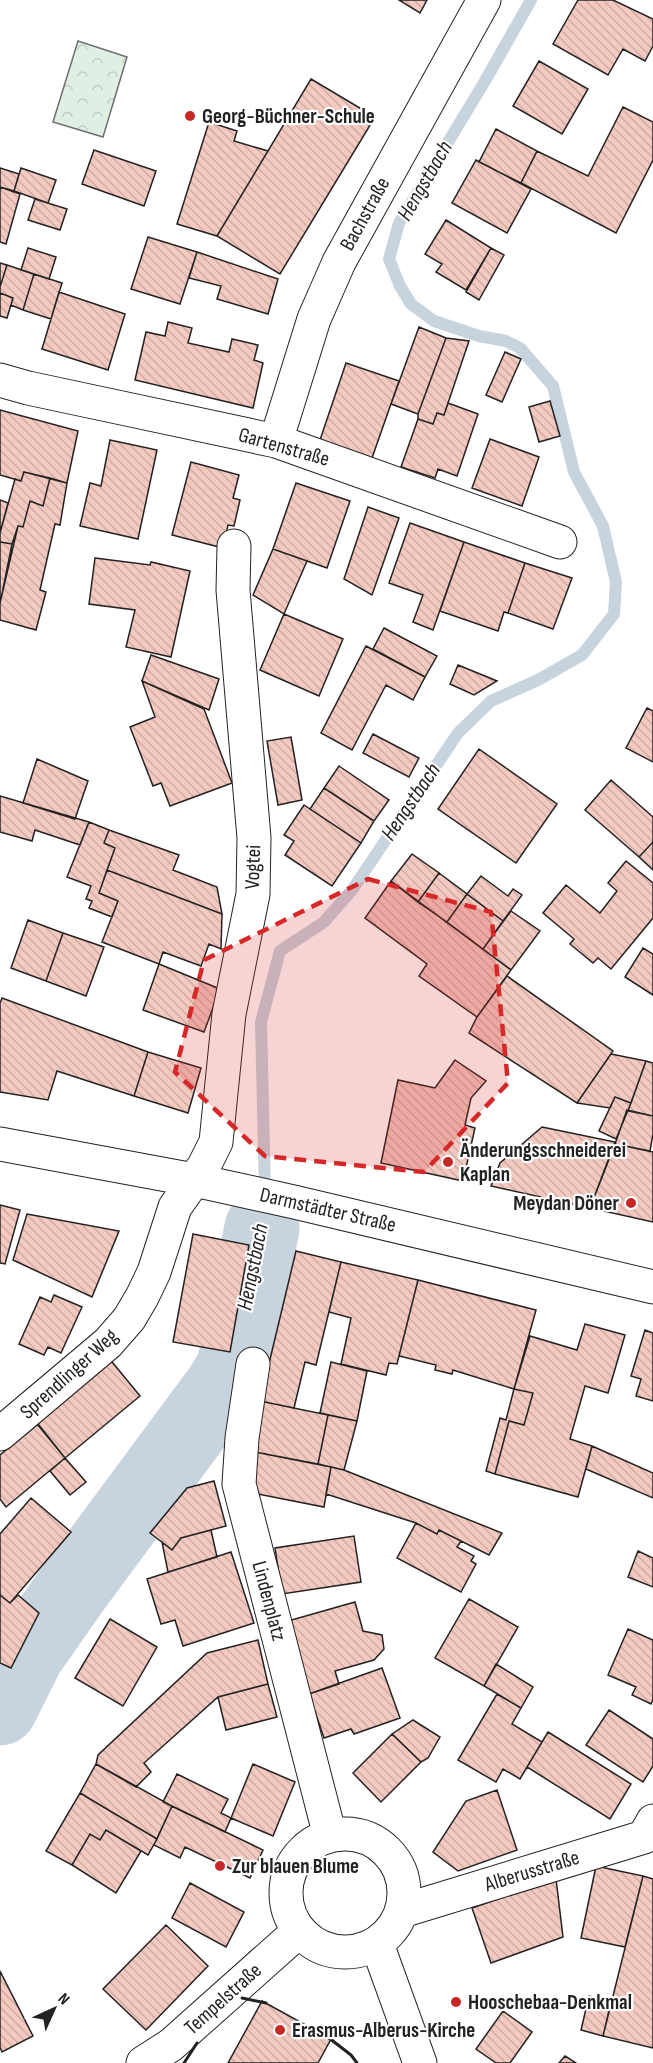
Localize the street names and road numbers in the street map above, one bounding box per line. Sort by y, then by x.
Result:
street label: Bachstraße [335,173,395,255]
street label: Gartenstraße [236,422,332,472]
street label: Vogtei [240,844,266,890]
street label: Darmstädter Straße [257,1182,399,1238]
street label: Sprendlinger Weg [15,1324,123,1424]
street label: Lindenplatz [246,1558,292,1644]
street label: Alberusstraße [481,1845,582,1897]
street label: Tempelstraße [179,1958,267,2040]

